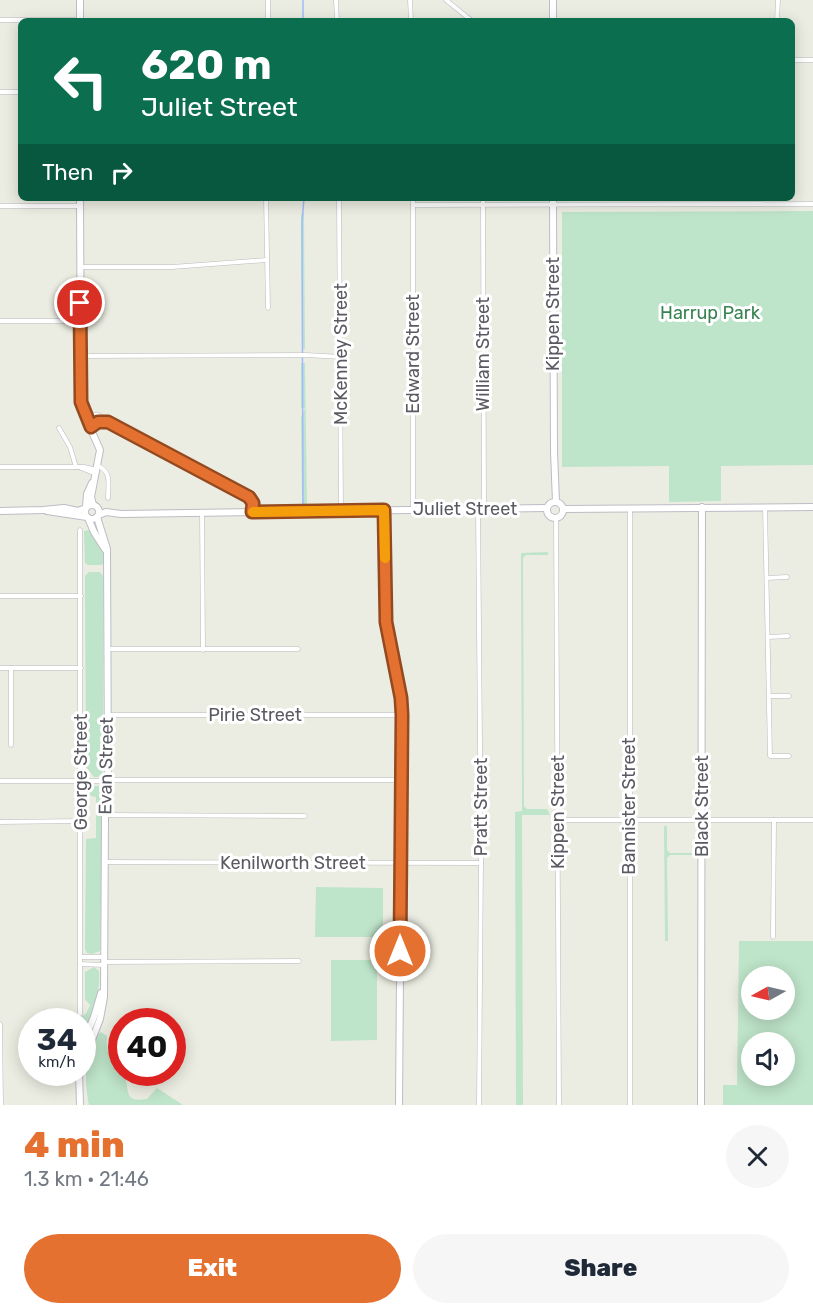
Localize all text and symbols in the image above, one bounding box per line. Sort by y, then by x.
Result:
text: 620 m [141,40,272,90]
icon: left [42,42,120,120]
text: Juliet Street [141,91,298,123]
icon: right [105,156,138,189]
text: Then [42,159,93,186]
street label: Kippen Street [542,257,564,371]
pin [54,277,105,328]
street label: McKenney Street [330,283,352,425]
icon: arrive [63,286,96,319]
street label: Edward Street [402,294,424,414]
street label: William Street [472,297,494,411]
park label: Harrup Park [660,302,761,324]
street label: Juliet Street [413,498,517,520]
street label: Pirie Street [208,704,302,726]
street label: George Street [70,714,92,830]
street label: Evan Street [94,717,118,815]
street label: Bannister Street [618,737,640,875]
street label: Kippen Street [547,755,569,869]
street label: Black Street [691,755,713,857]
street label: Pratt Street [470,758,492,856]
street label: Kenilworth Street [220,852,366,874]
position arrow [368,919,432,983]
north arrow [741,966,795,1020]
map controls [741,966,795,1086]
speed limit sign: 40 [108,1008,186,1086]
text: 34 [37,1022,77,1058]
button: sound [741,1032,795,1086]
text: km/h [38,1053,76,1071]
text: 4 min [24,1123,125,1166]
button: close [726,1125,789,1188]
text: 1.3 km · 21:46 [24,1167,149,1191]
button: Exit [24,1234,401,1303]
button: Share [413,1234,789,1303]

